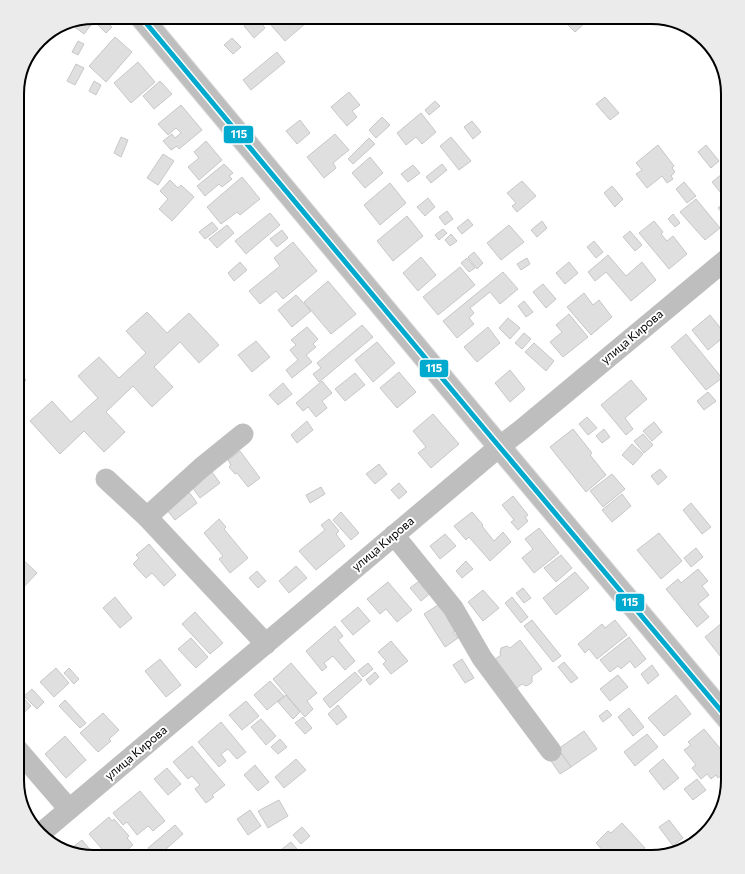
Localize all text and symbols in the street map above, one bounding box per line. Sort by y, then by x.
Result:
line badge: 115 [223,125,254,144]
text: 115 [231,127,247,140]
street label: улица Кирова [597,306,665,366]
line badge: 115 [419,359,449,378]
text: 115 [426,361,442,374]
street label: улица Кирова [348,513,416,573]
line badge: 115 [615,593,645,612]
text: 115 [622,595,638,608]
street label: улица Кирова [101,722,169,782]

